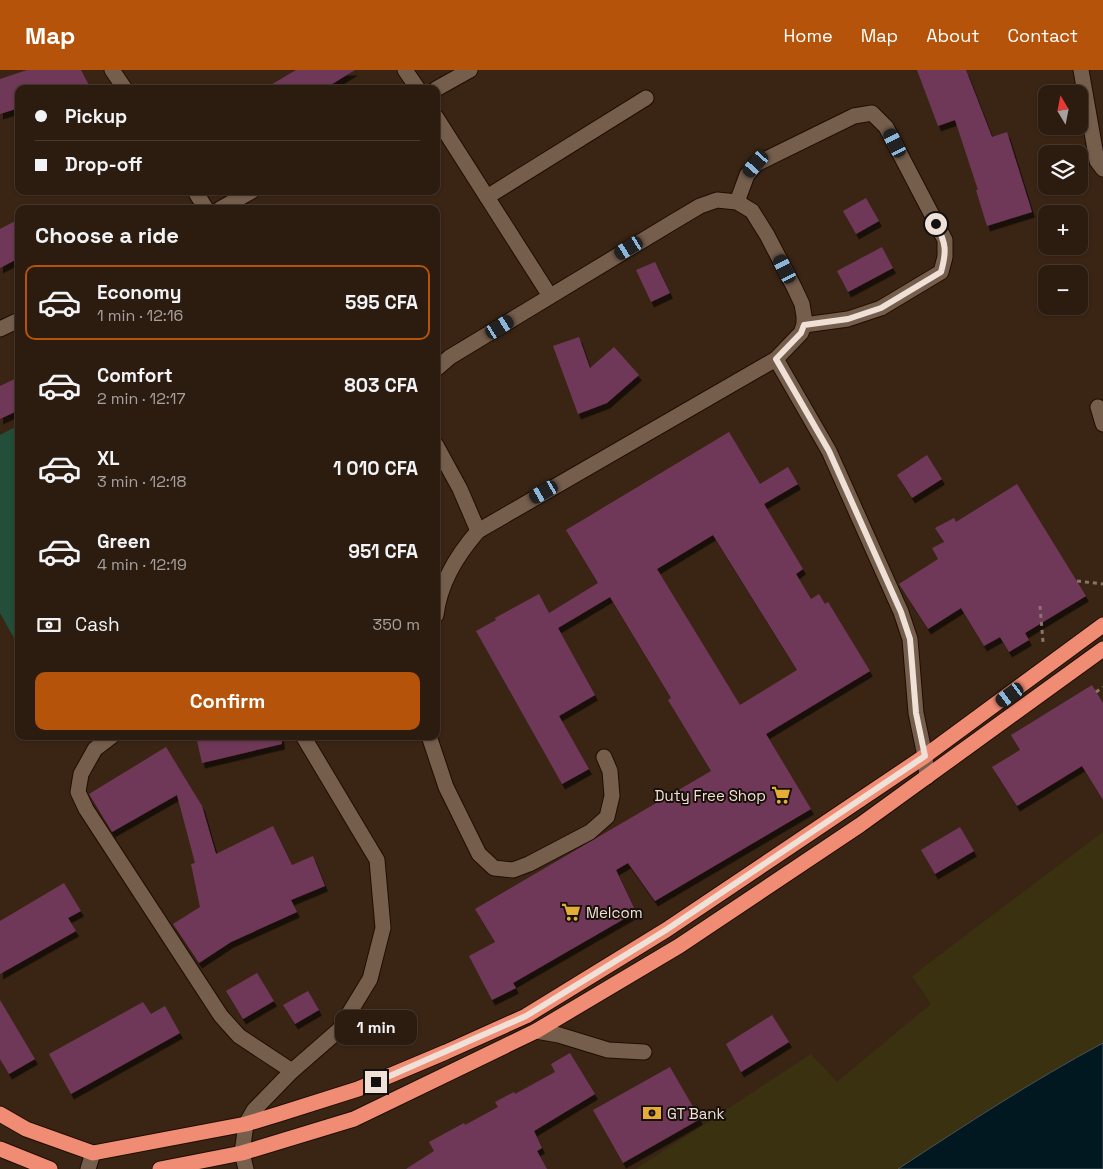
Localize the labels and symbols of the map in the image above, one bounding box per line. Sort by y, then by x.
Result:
north arrow [1038,85,1088,135]
car [881,126,908,160]
car [740,148,771,180]
route start [925,213,947,235]
car [612,234,645,262]
car [771,252,798,286]
car [483,313,516,341]
car [527,478,560,506]
car [993,680,1026,710]
supermarket icon: Duty Free Shop [770,784,792,806]
place label: Duty Free Shop [655,786,766,805]
supermarket icon: Melcom [560,901,582,923]
place label: Melcom [586,903,643,922]
callout: 1 min [335,1010,417,1044]
route end [365,1071,387,1093]
bank icon: GT Bank [641,1102,663,1124]
place label: GT Bank [667,1104,725,1123]

